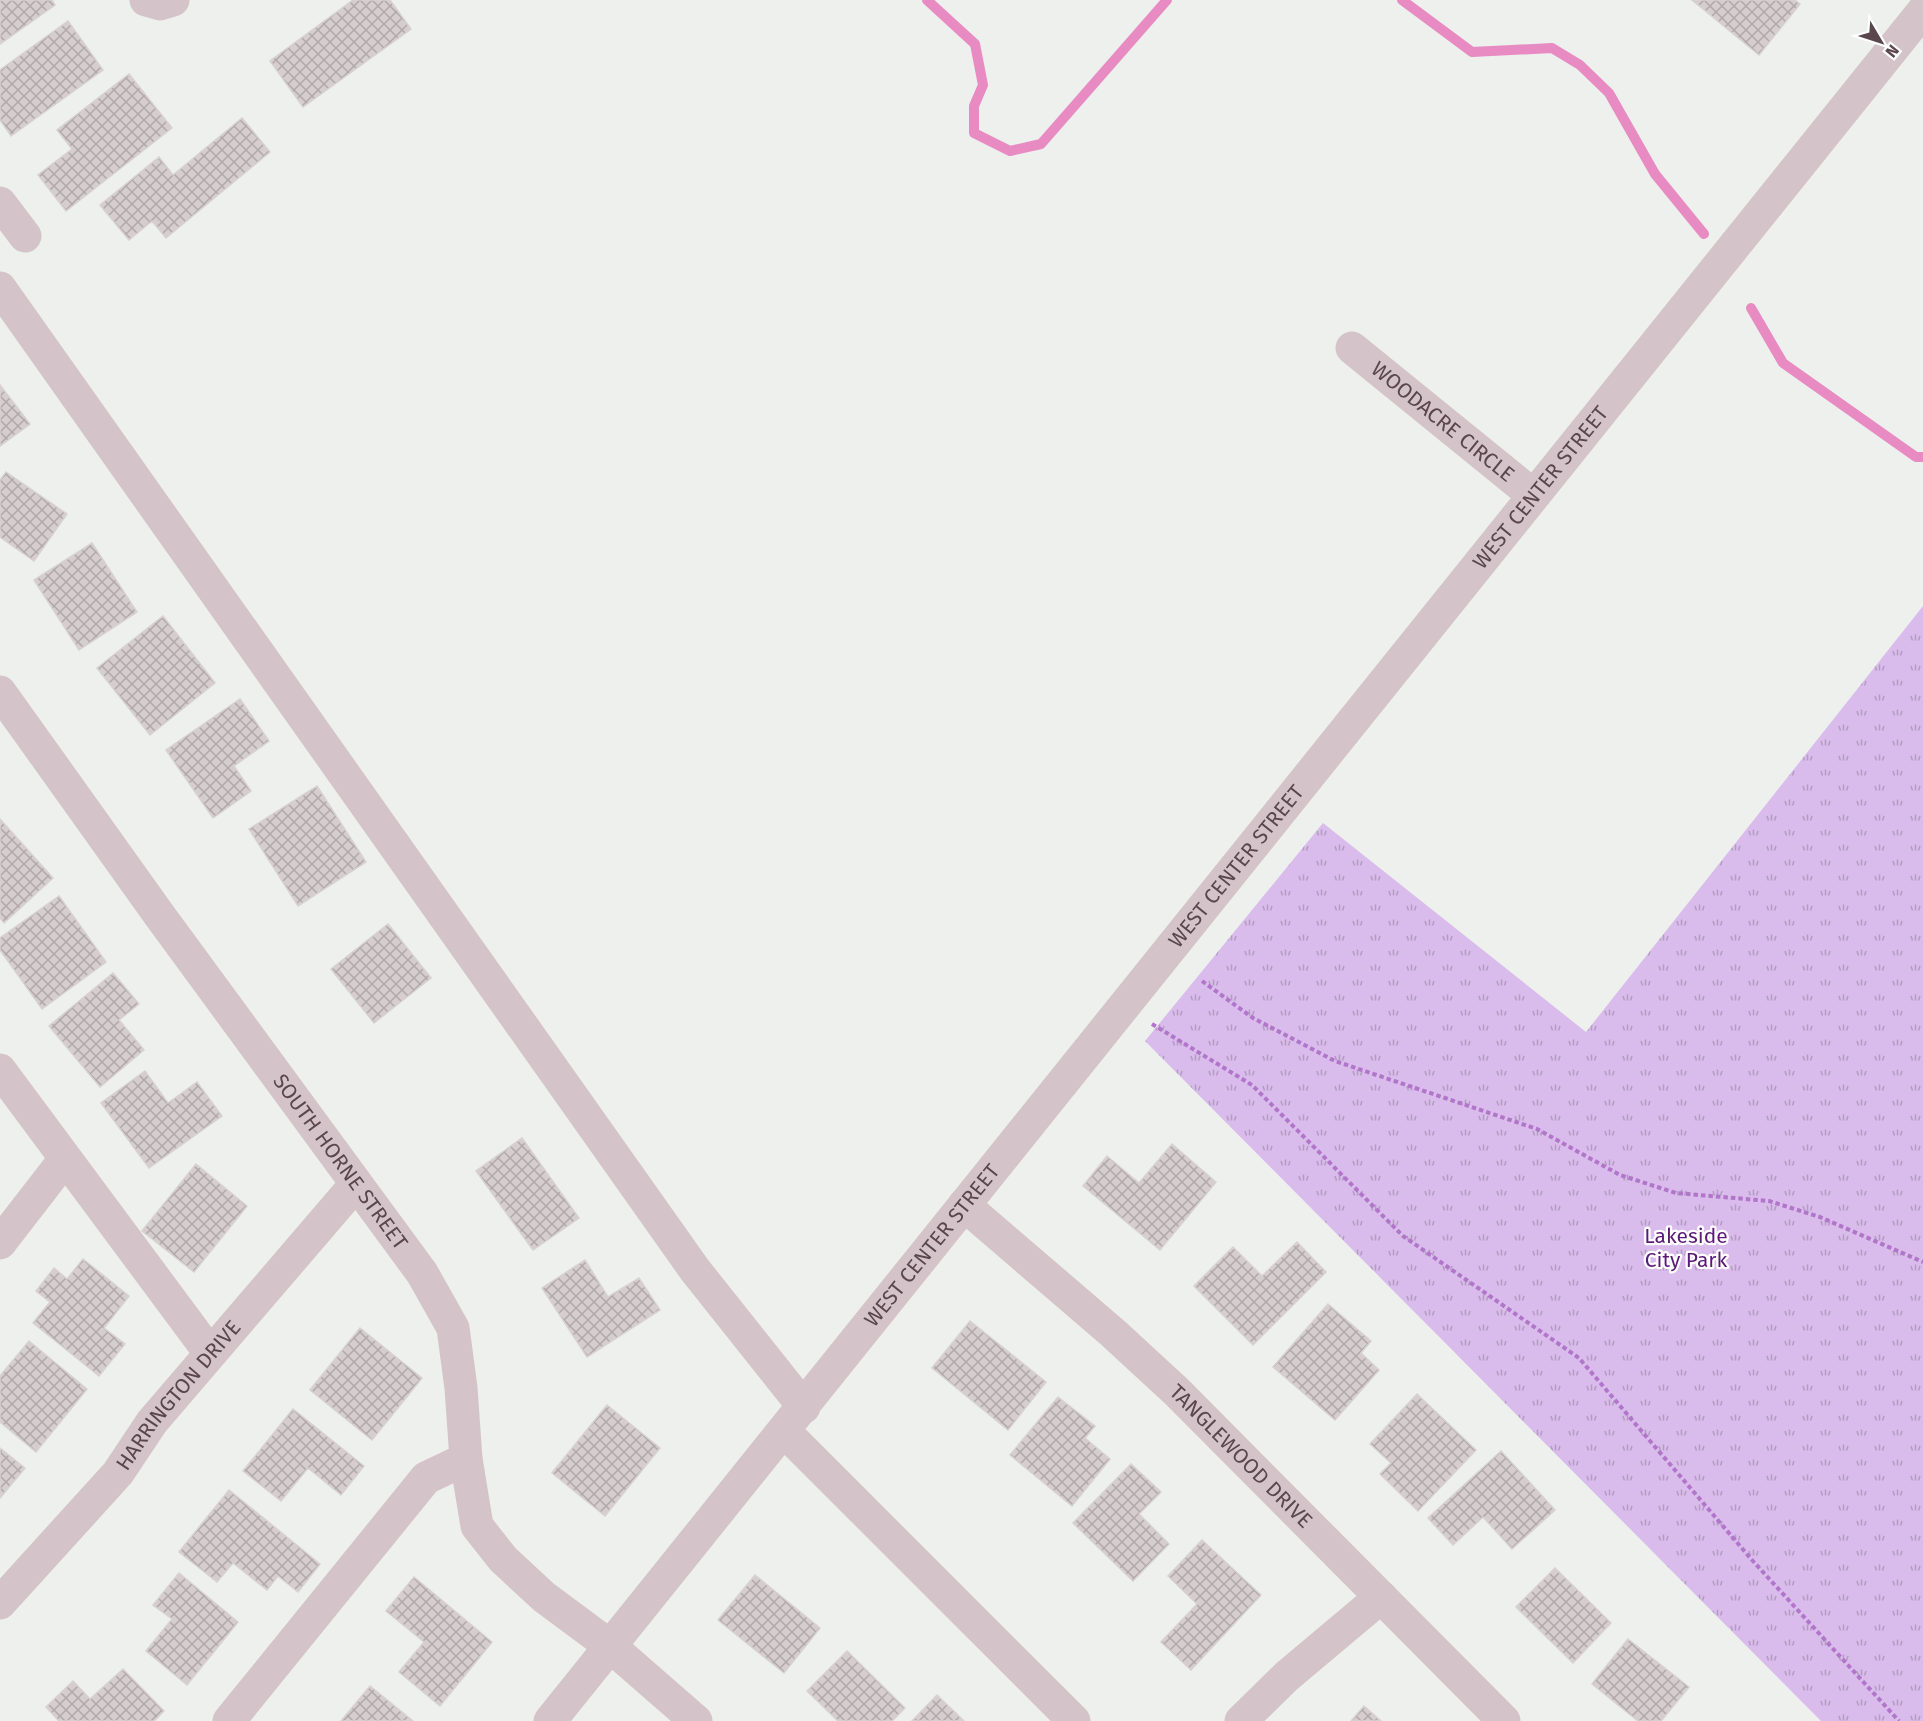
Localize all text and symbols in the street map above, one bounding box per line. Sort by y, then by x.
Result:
north arrow [1851,12,1911,72]
text: N [1882,41,1903,61]
street label: WOODACRE CIRCLE [1366,356,1520,488]
street label: WEST CENTER STREET [1467,401,1614,574]
street label: WEST CENTER STREET [1163,780,1309,953]
street label: SOUTH HORNE STREET [267,1069,413,1255]
street label: WEST CENTER STREET [859,1159,1005,1332]
park label: Lakeside City Park [1644,1223,1728,1273]
street label: HARRINGTON DRIVE [110,1315,246,1475]
street label: TANGLEWOOD DRIVE [1164,1379,1318,1534]

